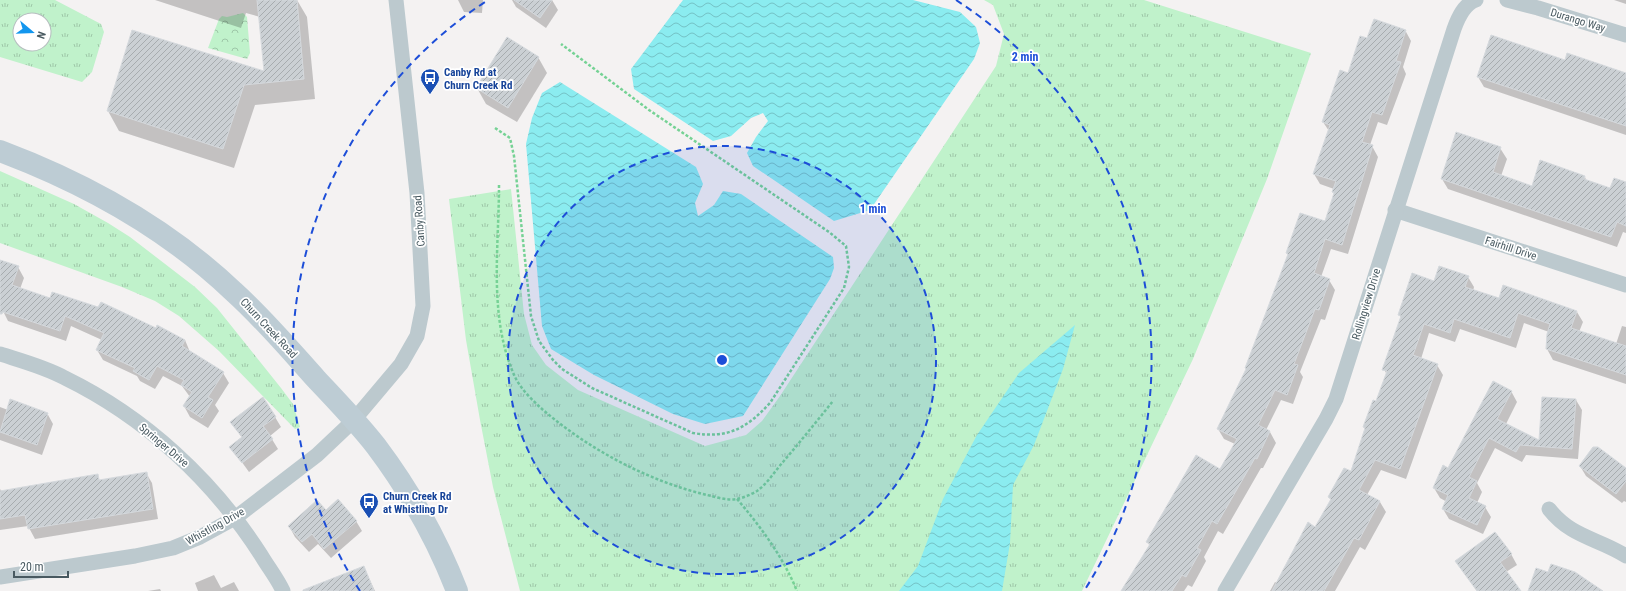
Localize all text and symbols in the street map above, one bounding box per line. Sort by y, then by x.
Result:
street label: Durango Way [1549,6,1607,35]
north arrow [12,12,52,52]
text: N [34,30,48,41]
text: 2 min [1012,50,1038,64]
place label: Canby Rd at Churn Creek Rd [444,66,512,92]
bus stop icon: Canby Rd at Churn Creek Rd [419,67,441,95]
street label: Canby Road [411,195,428,247]
text: 1 min [860,202,886,216]
street label: Fairhill Drive [1483,234,1538,263]
street label: Rollingview Drive [1349,267,1383,341]
street label: Churn Creek Road [237,296,300,361]
centre of rings [715,353,729,367]
street label: Springer Drive [136,421,191,470]
place label: Churn Creek Rd at Whistling Dr [383,490,451,516]
bus stop icon: Churn Creek Rd at Whistling Dr [358,491,380,519]
street label: Whistling Drive [184,505,247,548]
scale bar [14,553,68,579]
text: 20 m [20,560,44,574]

